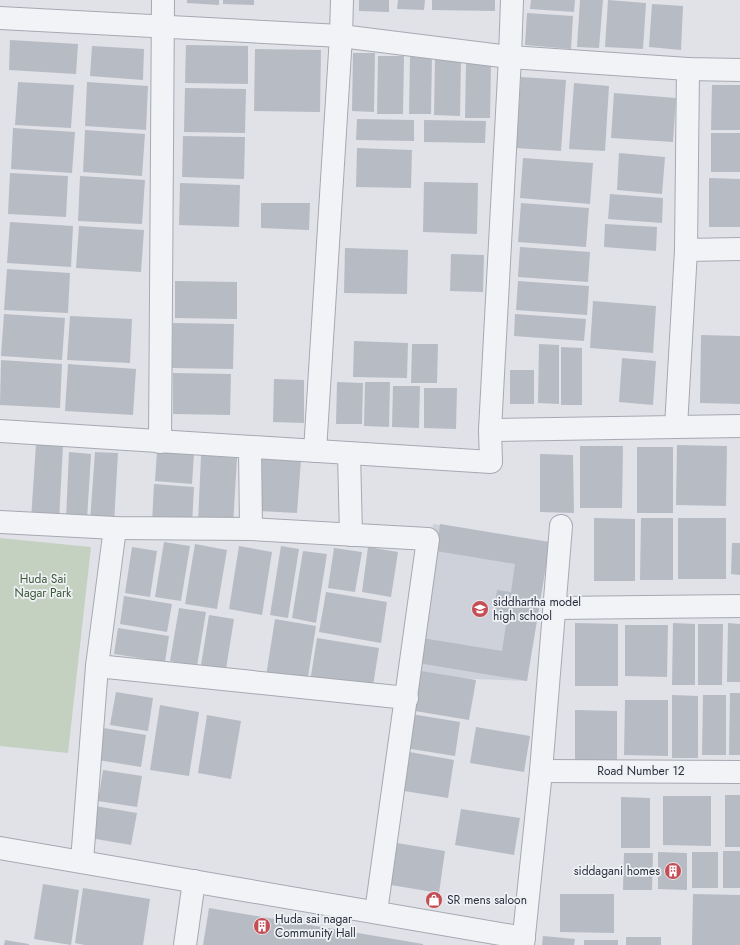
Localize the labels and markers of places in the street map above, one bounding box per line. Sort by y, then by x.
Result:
place label: siddhartha model high school [493,593,581,625]
school or university icon: siddhartha model high school [470,599,490,619]
building icon: siddagani homes [663,861,683,881]
place label: siddagani homes [574,862,660,880]
shop icon: SR mens saloon [424,890,444,910]
place label: SR mens saloon [447,891,527,909]
place label: Huda sai nagar Community Hall [275,910,356,942]
building icon: Huda sai nagar Community Hall [252,916,272,936]

